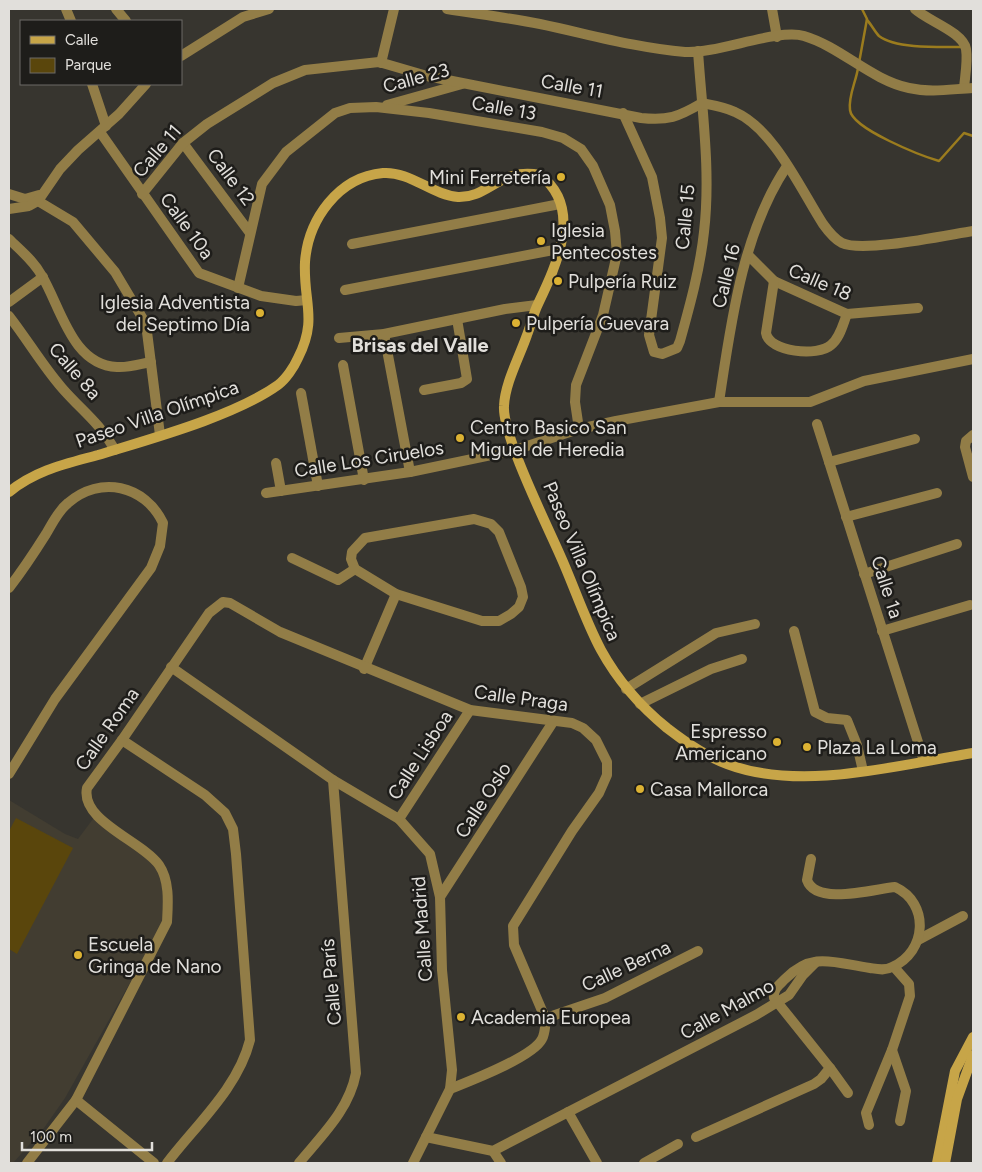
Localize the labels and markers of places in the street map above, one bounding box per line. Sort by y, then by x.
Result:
place label: Mini Ferretería [429,166,551,189]
marker: Mini Ferretería [555,171,567,183]
place label: Iglesia Pentecostes [551,219,657,264]
marker: Iglesia Pentecostes [535,235,547,247]
place label: Pulpería Ruiz [568,270,677,293]
marker: Pulpería Ruiz [552,275,564,287]
place label: Iglesia Adventista del Septimo Día [100,291,250,336]
marker: Iglesia Adventista del Septimo Día [254,307,266,319]
place label: Pulpería Guevara [526,312,669,335]
marker: Pulpería Guevara [510,317,522,329]
place label: Centro Basico San Miguel de Heredia [470,416,627,461]
marker: Centro Basico San Miguel de Heredia [454,432,466,444]
place label: Espresso Americano [675,720,767,765]
marker: Espresso Americano [771,736,783,748]
place label: Plaza La Loma [817,736,937,759]
marker: Plaza La Loma [801,741,813,753]
place label: Casa Mallorca [650,778,768,801]
marker: Casa Mallorca [634,783,646,795]
place label: Escuela Gringa de Nano [88,933,222,978]
marker: Escuela Gringa de Nano [72,949,84,961]
place label: Academia Europea [471,1006,631,1029]
marker: Academia Europea [455,1011,467,1023]

